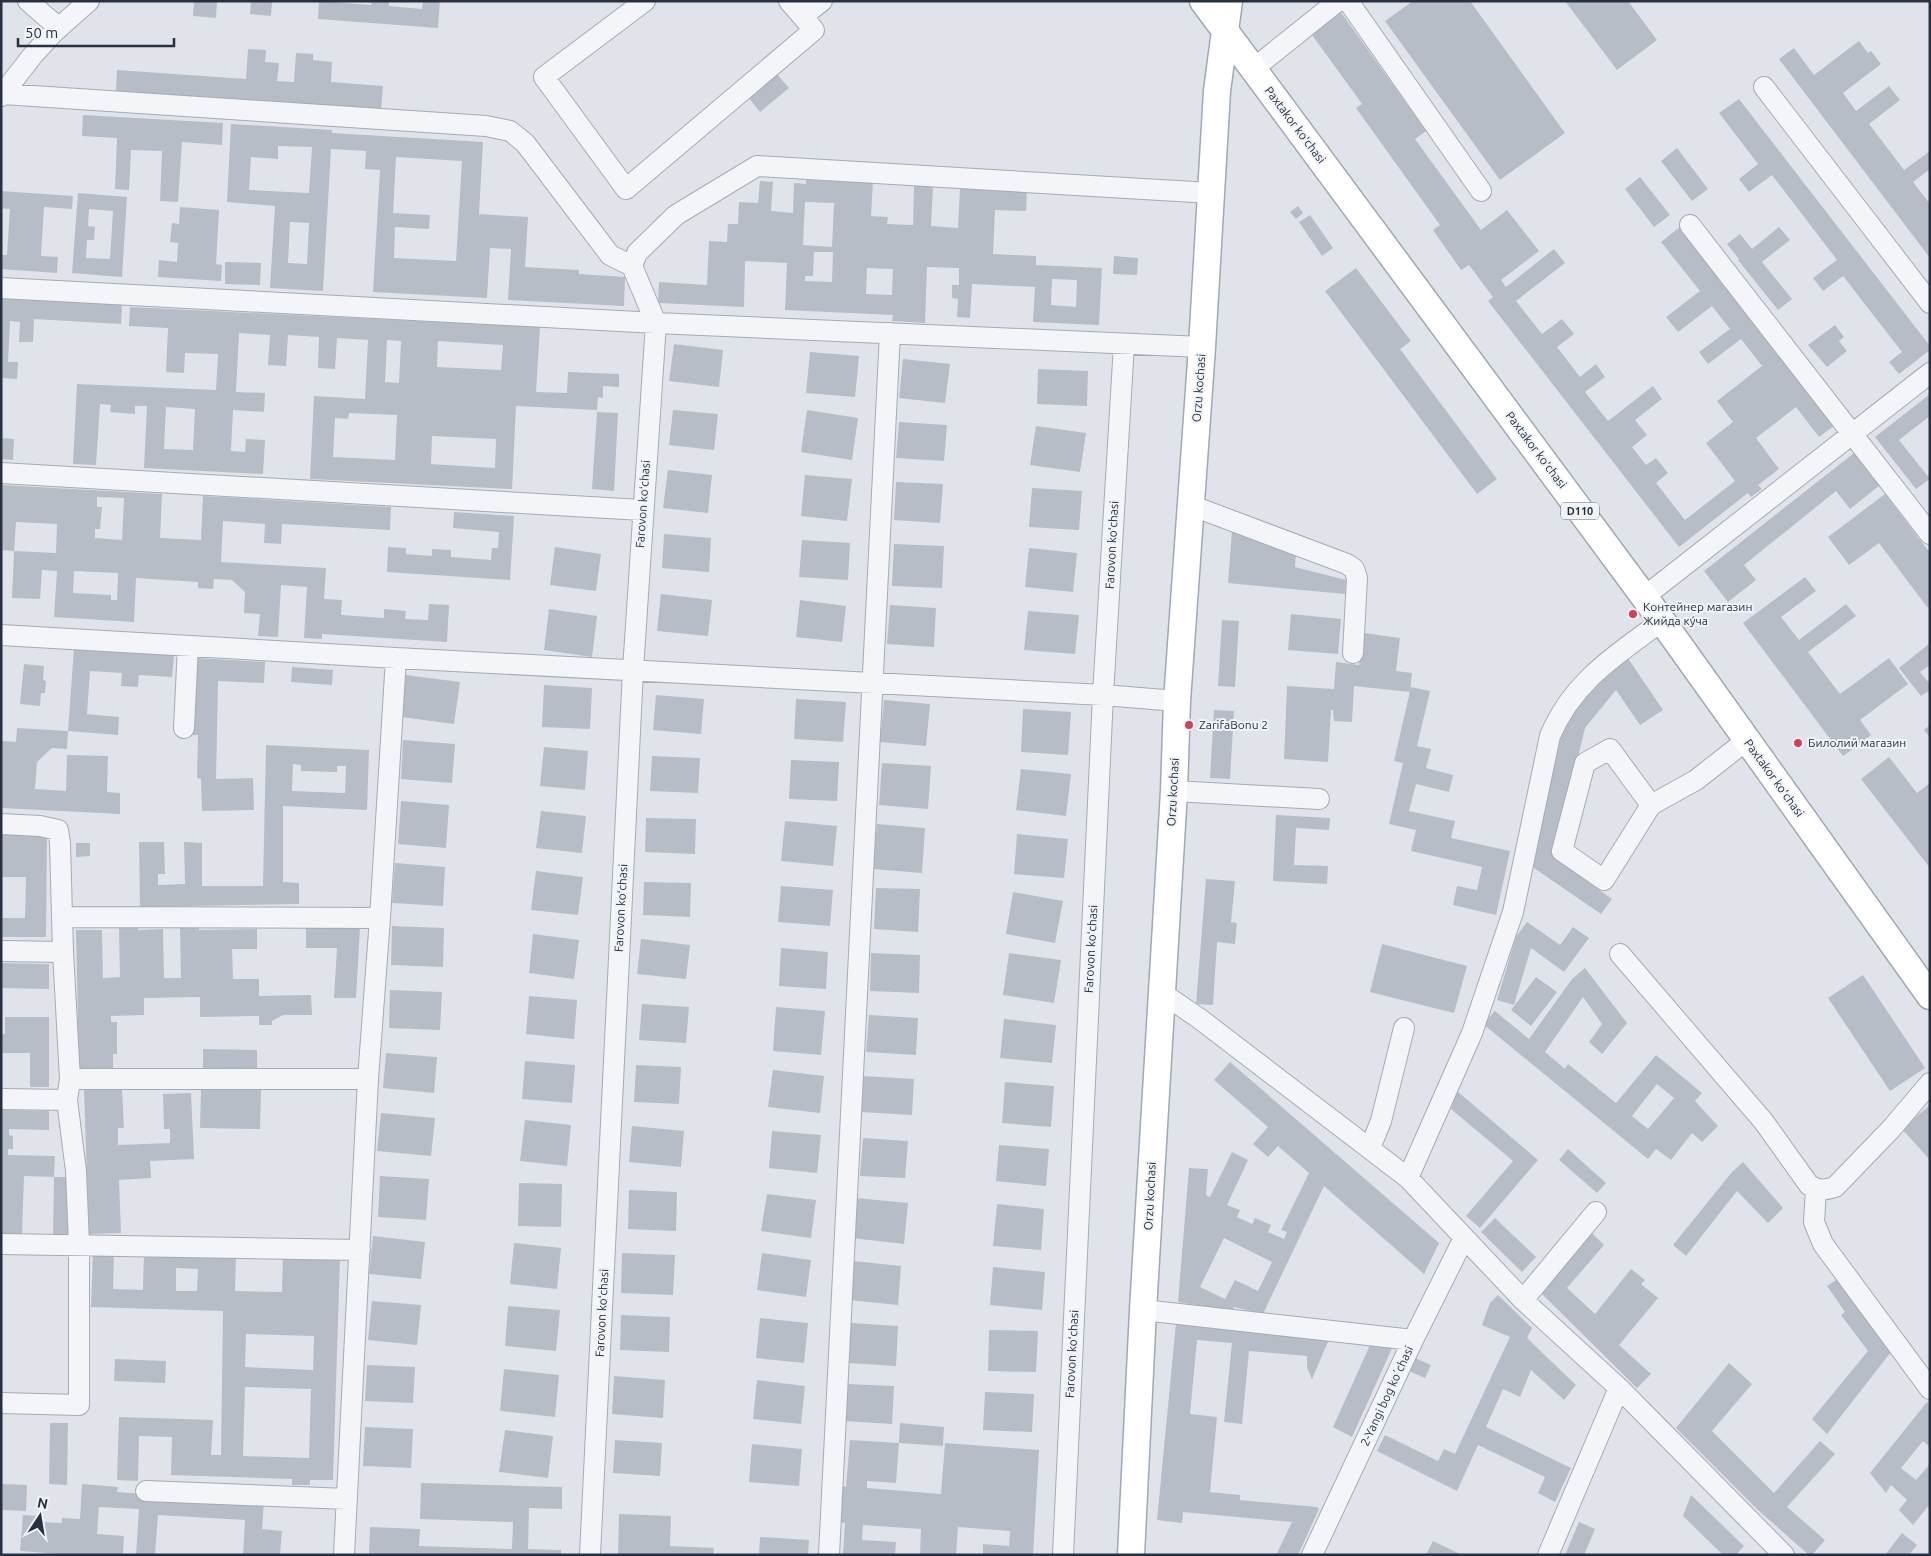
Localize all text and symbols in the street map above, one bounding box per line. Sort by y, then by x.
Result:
scale bar [18,15,174,47]
text: 50 m [25,24,58,41]
street label: Paxtakor koʻchasi [1262,84,1328,166]
street label: Orzu kochasi [1190,353,1207,423]
street label: Paxtakor koʻchasi [1503,409,1569,491]
street label: Farovon koʻchasi [633,459,652,548]
street label: Farovon koʻchasi [1103,500,1120,589]
road number: D110 [1561,502,1599,520]
place label: Контейнер магазин Жийда ку́ча [1643,600,1752,627]
marker: Контейнер магазин Жийда ку́ча [1627,608,1639,620]
place label: ZarifaBonu 2 [1199,718,1268,731]
marker: ZarifaBonu 2 [1183,719,1195,731]
street label: Paxtakor koʻchasi [1742,736,1807,819]
place label: Билолий магазин [1808,736,1906,749]
marker: Билолий магазин [1792,737,1804,749]
street label: Orzu kochasi [1164,757,1181,827]
street label: Farovon koʻchasi [612,863,629,952]
street label: Farovon koʻchasi [1082,904,1099,993]
street label: Orzu kochasi [1141,1161,1158,1231]
street label: Farovon koʻchasi [593,1268,610,1357]
street label: Farovon koʻchasi [1063,1309,1080,1398]
street label: 2-Yangi bog koʼchasi [1358,1344,1415,1448]
north arrow [15,1491,65,1541]
text: N [36,1494,49,1512]

